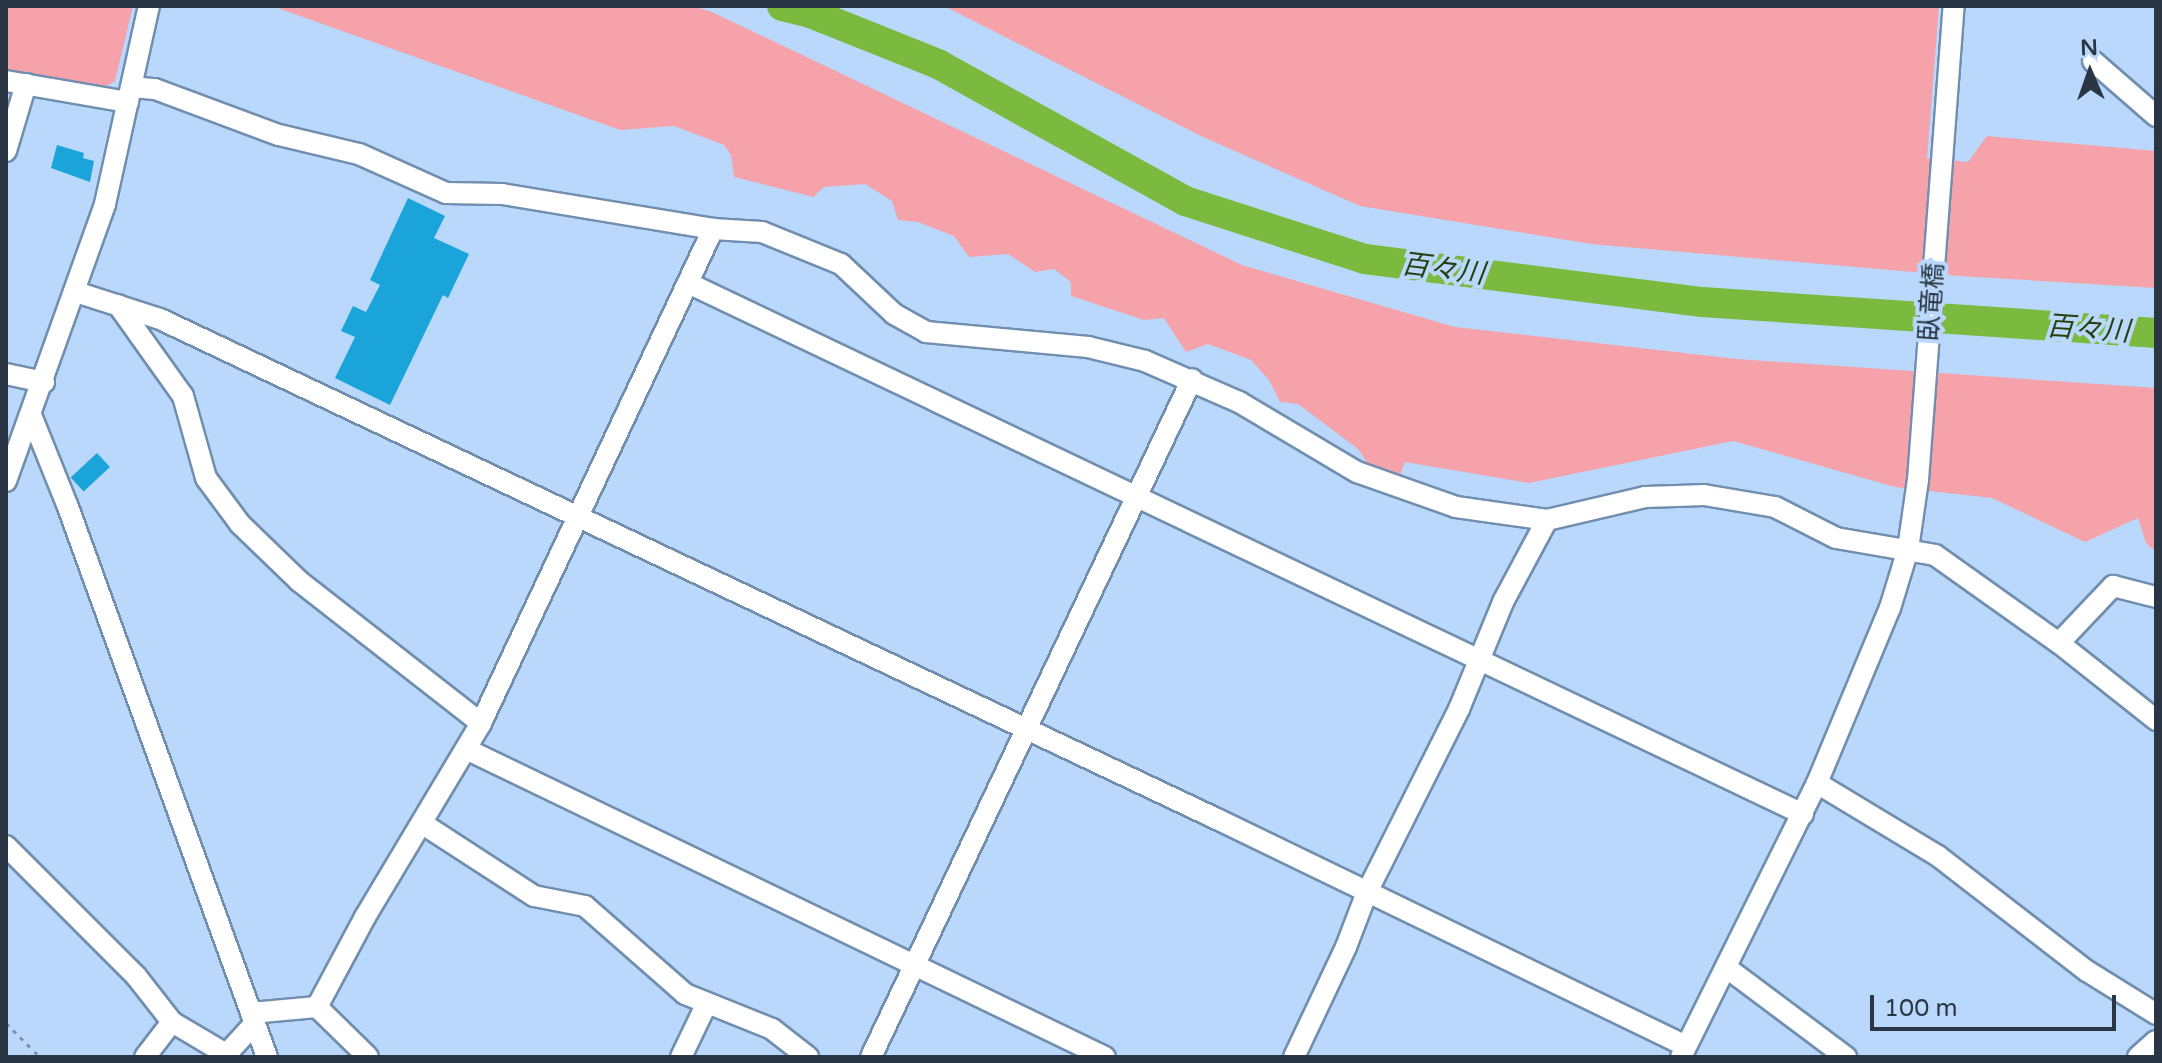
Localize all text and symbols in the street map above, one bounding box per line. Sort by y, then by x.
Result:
north arrow [2050,32,2130,112]
text: N [2080,35,2098,61]
water label: 百々川 [1399,247,1487,291]
street label: 臥竜橋 [1914,262,1950,342]
water label: 百々川 [2045,309,2131,349]
scale bar [1874,979,2120,1029]
text: 100 m [1884,994,1958,1023]

